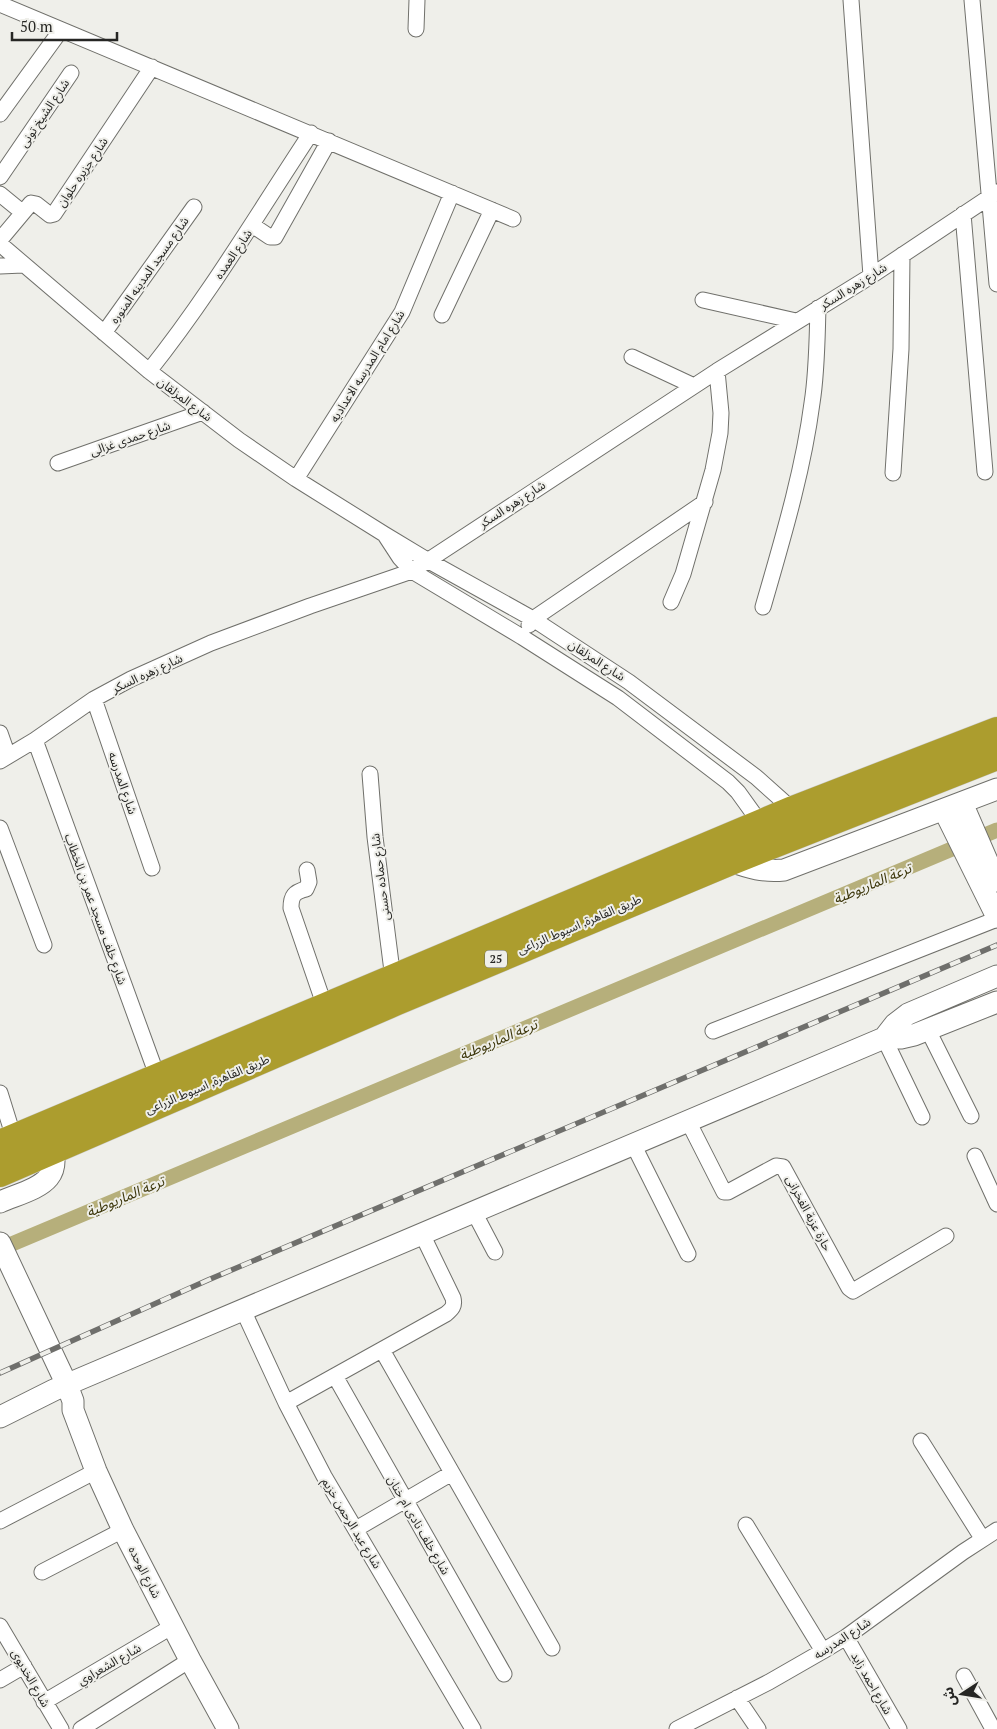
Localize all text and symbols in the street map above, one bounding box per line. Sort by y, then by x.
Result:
scale bar [12,10,118,42]
text: 50 m [20,16,53,36]
street label: شارع الشيخ تونى [16,76,74,151]
street label: شارع جزيره حلوان [53,134,112,211]
street label: شارع مسجد المدينه المنوره [106,214,193,327]
street label: شارع العمده [211,226,257,283]
street label: شارع زهره السكر [816,259,890,315]
street label: شارع امام المدرسه الاعداديه [326,307,409,426]
street label: شارع المزلقان [154,374,215,426]
street label: شارع حمدى غزالى [88,417,173,461]
street label: شارع زهره السكر [475,477,549,533]
street label: شارع المزلقان [565,636,628,686]
street label: شارع زهره السكر [108,650,186,698]
street label: شارع المدرسه [103,750,141,817]
street label: شارع خلف مسجد عمر بن الخطاب [60,831,130,987]
street label: شارع حماده حسنى [367,832,395,921]
water label: ترعة الماريوطية [830,857,916,908]
street label: طريق القاهرة, اسيوط الزراعى [515,891,644,958]
road number: 25 [485,951,507,968]
water label: ترعة الماريوطية [456,1013,542,1064]
street label: طريق القاهرة, اسيوط الزراعى [143,1051,272,1118]
water label: ترعة الماريوطية [83,1170,169,1221]
street label: حارة عزبة الفخرانى [783,1173,835,1253]
street label: شارع خلف نادى ام خنان [383,1473,454,1578]
street label: شارع عبد الرحمن خزيم [317,1475,385,1572]
street label: شارع الوحده [124,1544,164,1601]
street label: شارع المدرسه [811,1614,874,1664]
street label: شارع الشعراوي [75,1640,145,1691]
street label: شارع الخديوى [7,1646,54,1711]
street label: شارع احمد زايد [846,1649,896,1718]
north arrow [937,1669,987,1719]
text: ش [938,1685,960,1708]

